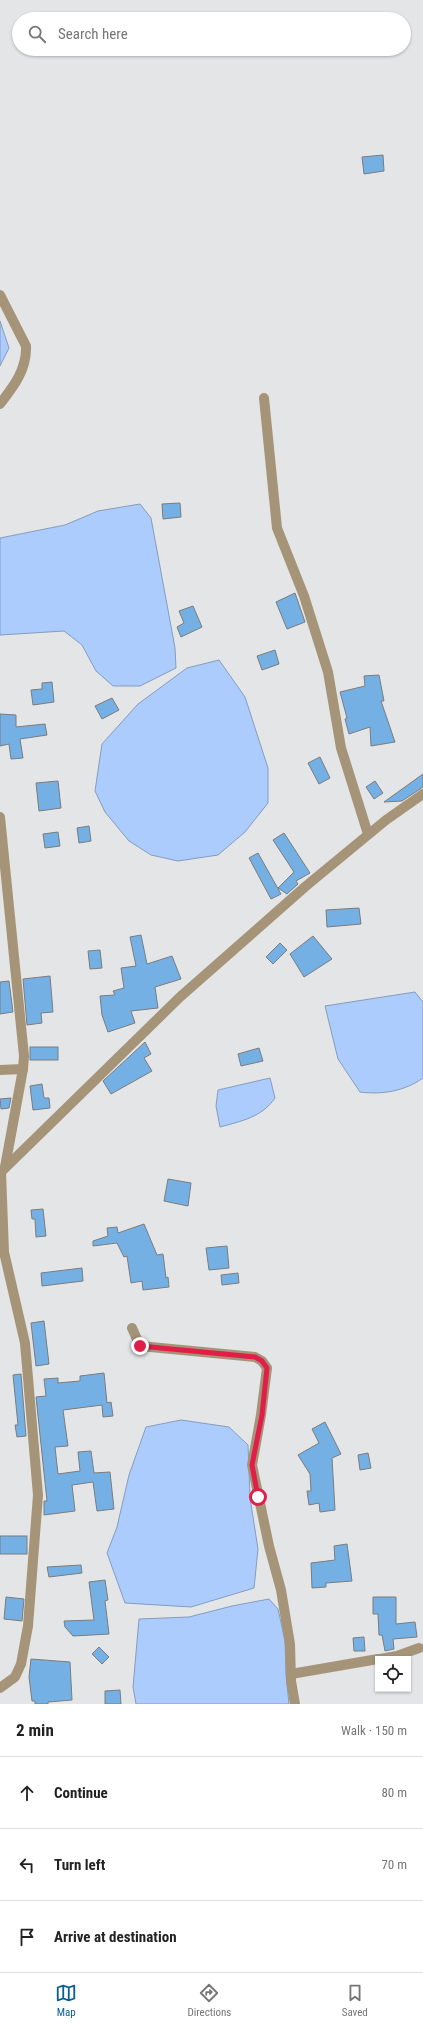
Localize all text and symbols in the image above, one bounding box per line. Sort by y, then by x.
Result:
search box [12,12,411,56]
icon: search [26,23,48,45]
text: Search here [58,25,128,43]
route end [131,1337,149,1355]
route start [249,1488,267,1506]
map controls [375,1656,411,1692]
button: locate [375,1656,411,1692]
text: 2 min [16,1720,54,1740]
text: Walk · 150 m [341,1723,407,1738]
icon: ahead [16,1782,38,1804]
text: Continue [54,1784,108,1802]
text: 80 m [381,1785,407,1800]
icon: left [16,1854,38,1876]
text: Turn left [54,1856,105,1874]
text: 70 m [381,1857,407,1872]
icon: arrive [16,1926,38,1948]
text: Arrive at destination [54,1928,177,1946]
tab: Map [55,1982,77,2019]
tab: Directions [187,1982,231,2019]
tab: Saved [342,1982,368,2019]

